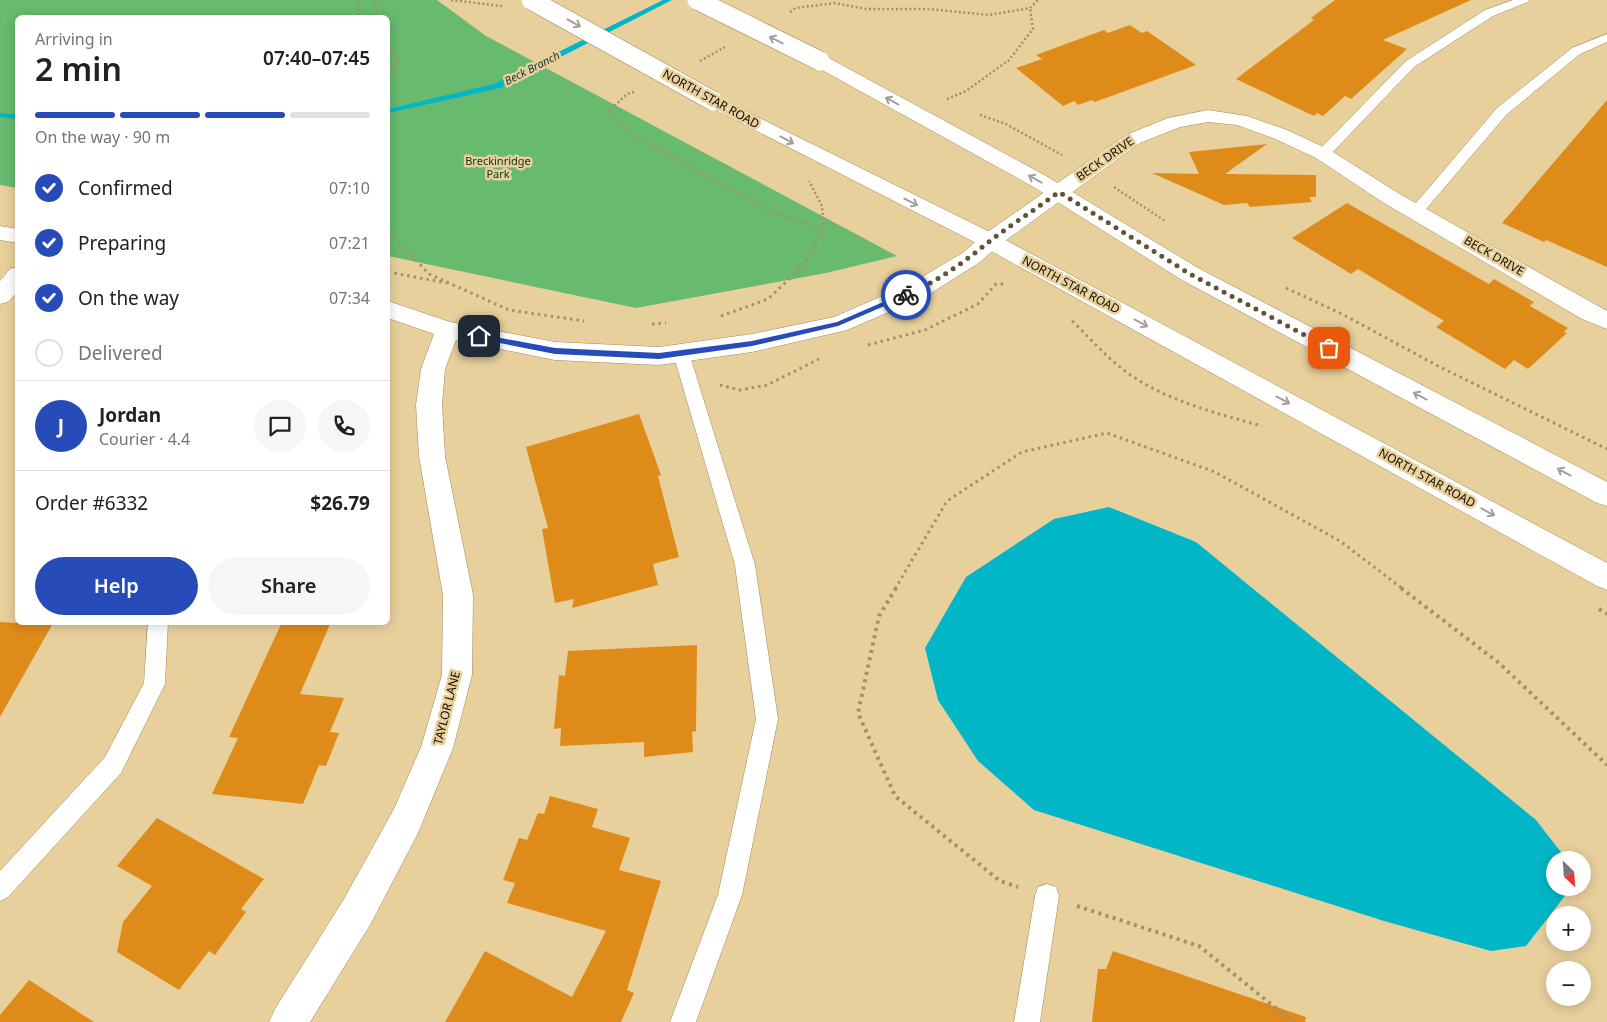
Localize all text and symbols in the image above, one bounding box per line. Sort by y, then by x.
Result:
one-way arrow [566,19,580,29]
text: Arriving in [35,28,113,50]
one-way arrow [769,35,784,44]
text: 07:40–07:45 [263,45,370,71]
text: 2 min [35,47,122,90]
water label: Beck Branch [502,47,562,88]
street label: NORTH STAR ROAD [660,65,763,132]
one-way arrow [885,96,900,106]
text: On the way · 90 m [35,126,170,148]
street label: BECK DRIVE [1072,132,1137,185]
one-way arrow [779,136,794,145]
park label: Breckinridge Park [465,153,531,181]
one-way arrow [1029,173,1043,183]
icon: check [35,174,63,202]
text: Confirmed [78,175,173,201]
text: 07:10 [329,177,370,199]
one-way arrow [903,198,918,207]
icon: check [35,229,63,257]
text: Preparing [78,230,166,256]
text: 07:21 [329,232,370,254]
street label: BECK DRIVE [1461,232,1527,280]
street label: NORTH STAR ROAD [1019,252,1123,318]
courier [881,270,931,320]
icon: bike [892,281,920,309]
icon: check [35,284,63,312]
text: On the way [78,285,179,311]
text: 07:34 [329,287,370,309]
pin [458,315,500,357]
one-way arrow [1133,318,1148,328]
icon: home [465,322,493,350]
pin [1308,327,1350,369]
icon: bag [1315,334,1343,362]
text: Delivered [78,340,163,366]
one-way arrow [1413,391,1428,401]
one-way arrow [1276,395,1291,405]
button: chat [254,400,306,452]
button: phone [318,400,370,452]
text: Jordan [99,402,161,428]
text: J [58,413,64,439]
text: Courier · 4.4 [99,428,190,450]
street label: NORTH STAR ROAD [1376,444,1479,511]
one-way arrow [1557,467,1572,476]
text: Order #6332 [35,490,148,516]
text: $26.79 [310,490,370,516]
one-way arrow [1480,507,1494,517]
button: Help [35,557,198,615]
button: Share [208,557,370,615]
street label: TAYLOR LANE [429,669,464,746]
north arrow [1546,851,1591,896]
map controls [1546,851,1591,1006]
button: + [1546,906,1591,951]
button: − [1546,961,1591,1006]

